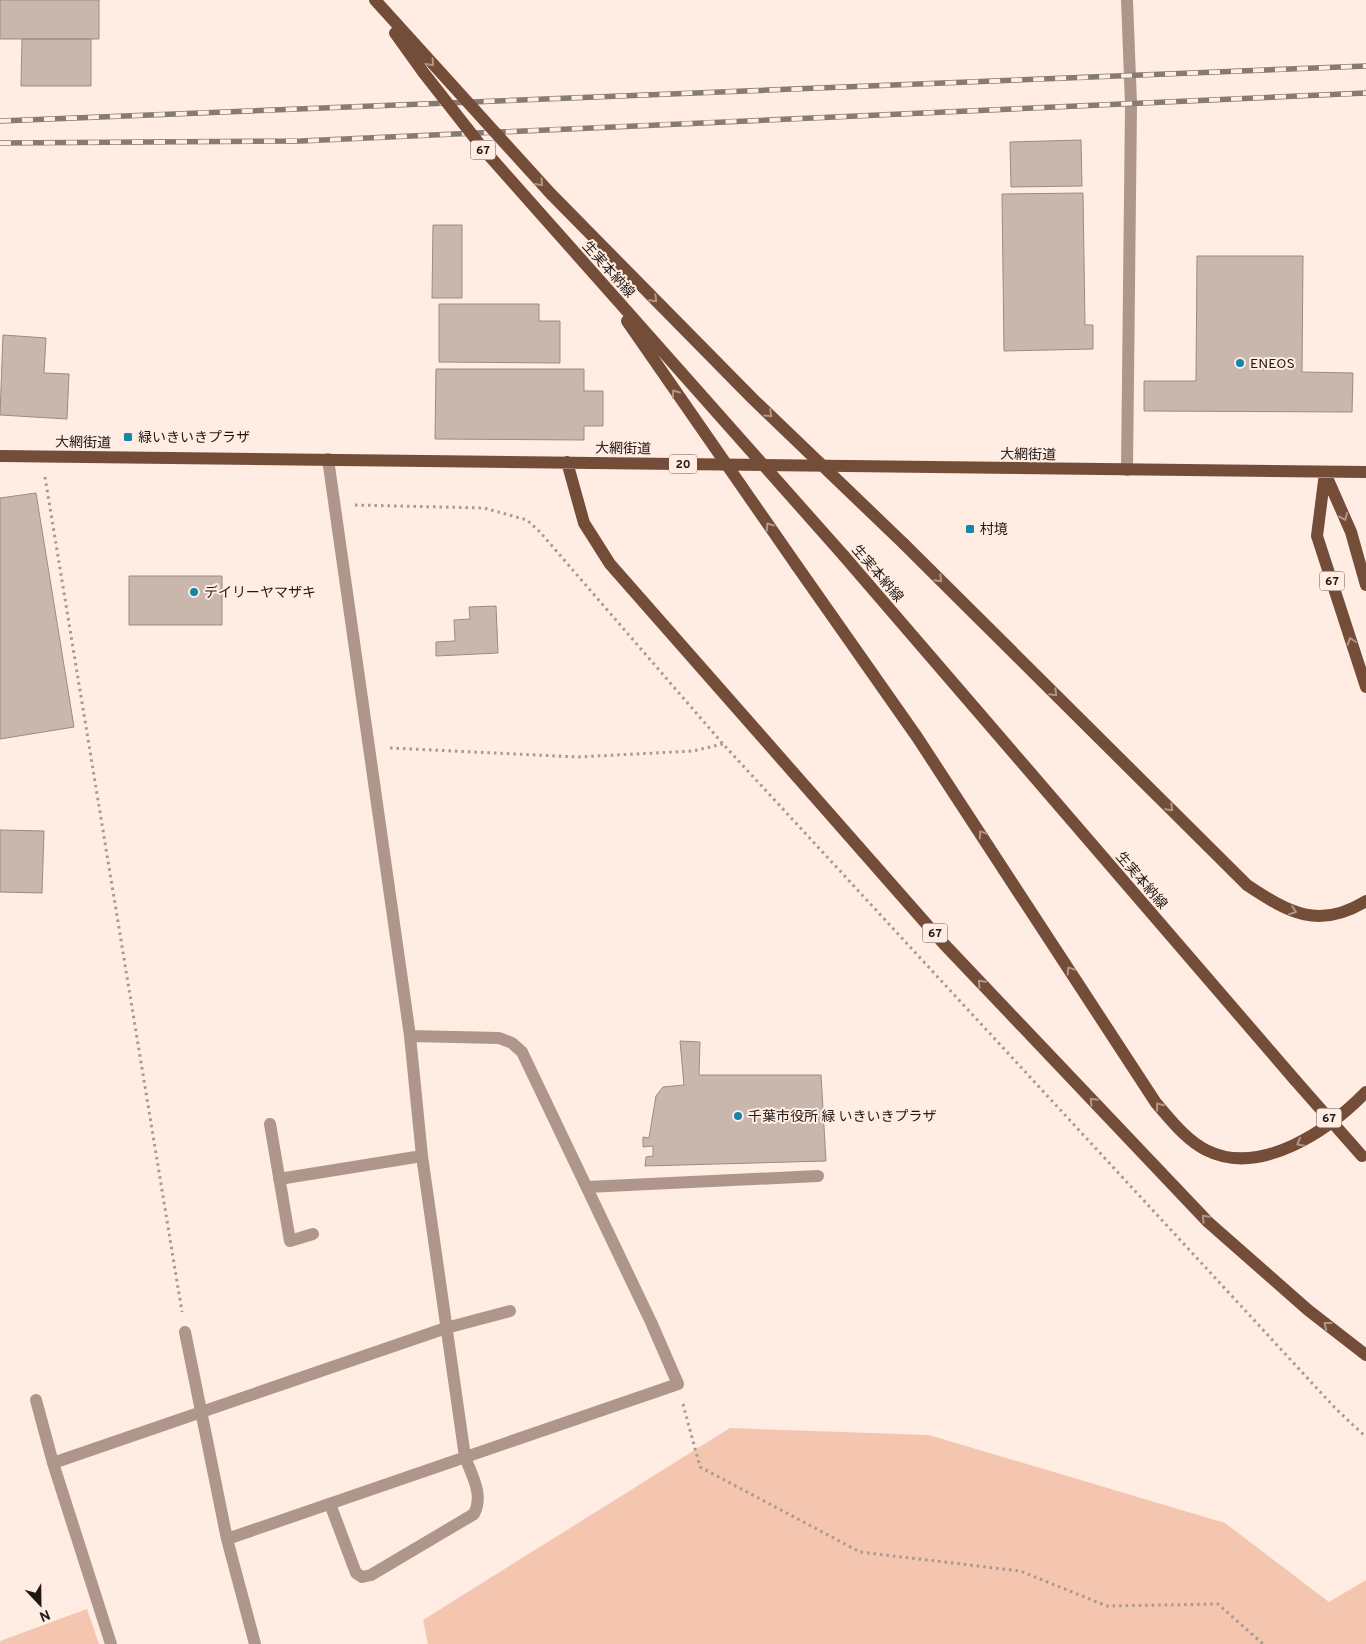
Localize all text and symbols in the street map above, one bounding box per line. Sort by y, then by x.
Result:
one-way arrow [425,57,434,66]
road number: 67 [470,140,496,160]
one-way arrow [534,177,543,186]
street label: 生実本納線 [578,238,638,302]
one-way arrow [648,293,657,302]
place label: ENEOS [1250,356,1295,373]
marker: ENEOS [1234,357,1246,369]
one-way arrow [672,389,681,399]
one-way arrow [763,408,772,417]
place label: 緑いきいきプラザ [138,430,250,447]
marker: 緑いきいきプラザ [122,431,134,443]
street label: 大網街道 [55,435,111,452]
street label: 大網街道 [595,441,651,458]
street label: 大網街道 [1000,447,1056,464]
road number: 20 [669,454,697,474]
one-way arrow [1338,512,1349,521]
place label: 村境 [980,521,1008,539]
one-way arrow [766,522,775,532]
marker: 村境 [964,523,976,535]
street label: 生実本納線 [847,542,906,606]
road number: 67 [1320,572,1344,590]
one-way arrow [933,573,942,582]
place label: デイリーヤマザキ [204,585,316,602]
marker: デイリーヤマザキ [188,586,200,598]
one-way arrow [1347,637,1357,646]
one-way arrow [1049,687,1058,696]
one-way arrow [1164,802,1173,811]
one-way arrow [979,830,988,839]
street label: 生実本納線 [1111,849,1170,913]
one-way arrow [1289,905,1297,915]
road number: 67 [922,924,948,942]
one-way arrow [1067,966,1077,975]
one-way arrow [978,979,987,988]
one-way arrow [1090,1097,1099,1106]
one-way arrow [1156,1103,1165,1112]
road number: 67 [1316,1108,1342,1128]
place label: 千葉市役所 緑 いきいきプラザ [748,1109,937,1126]
marker: 千葉市役所 緑 いきいきプラザ [732,1110,744,1122]
one-way arrow [1296,1136,1305,1146]
one-way arrow [1202,1215,1211,1224]
one-way arrow [1324,1322,1333,1331]
north arrow [15,1579,65,1629]
text: N [36,1605,52,1624]

